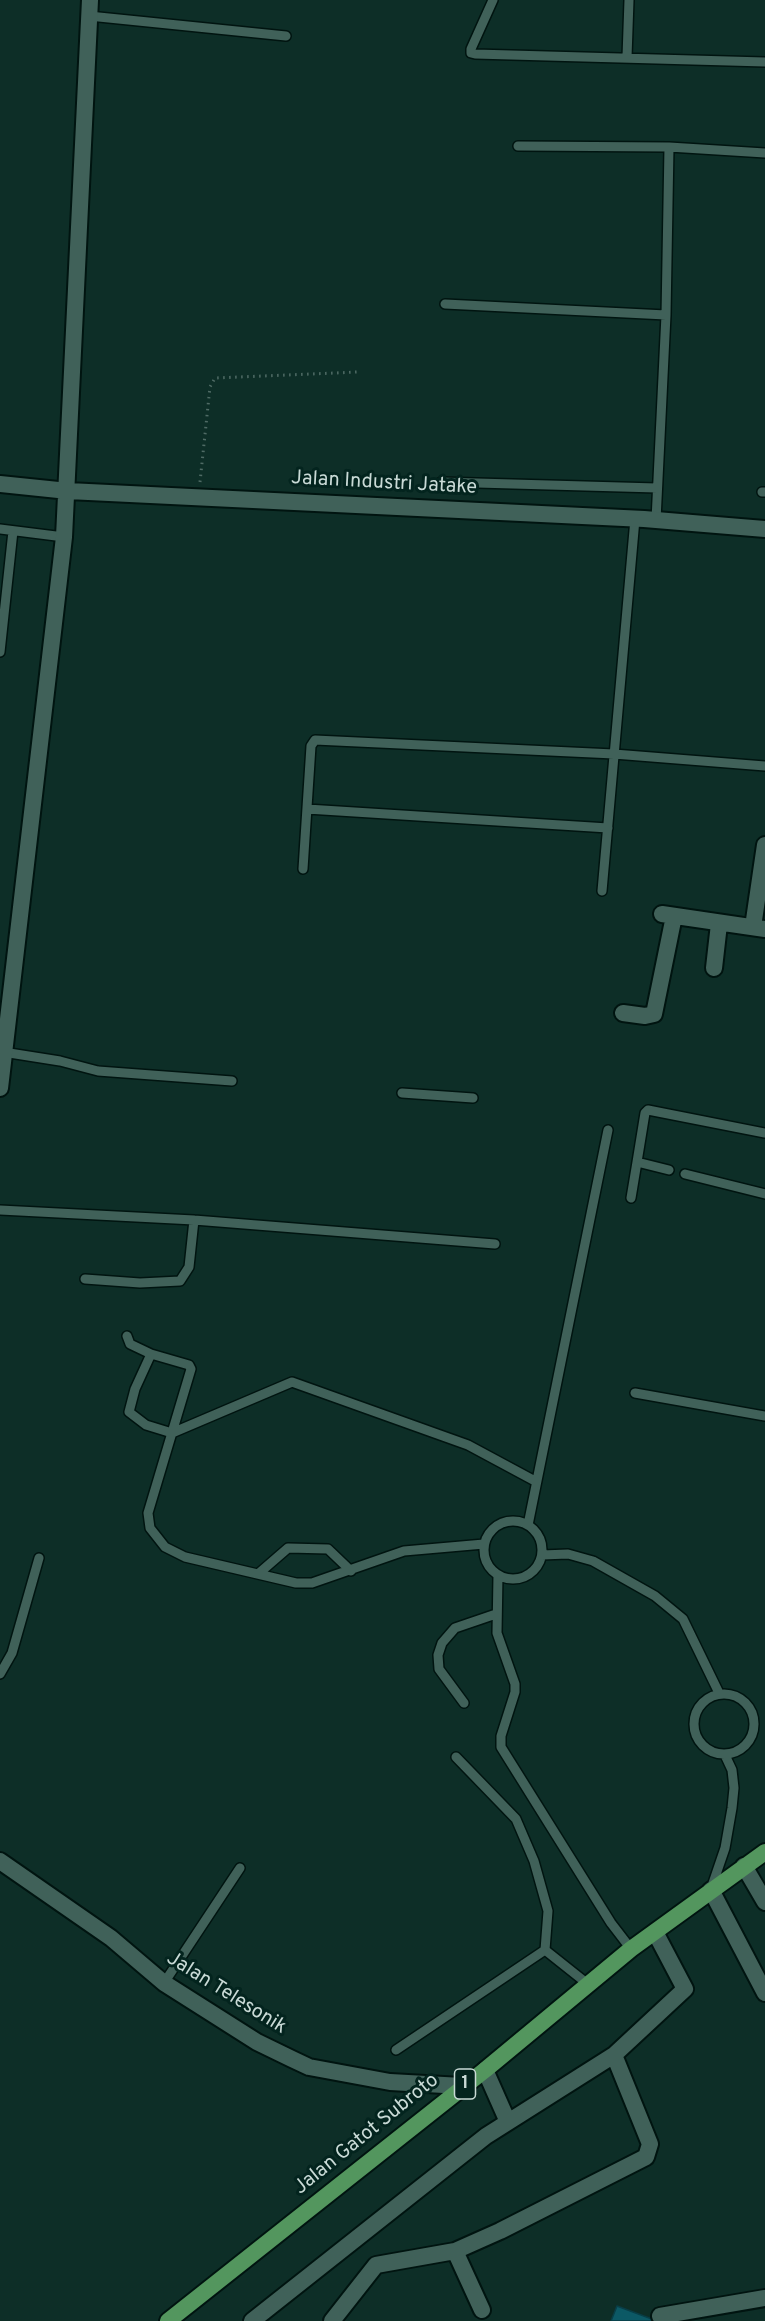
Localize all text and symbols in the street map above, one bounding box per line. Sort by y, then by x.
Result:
street label: Jalan Industri Jatake [290,467,478,501]
street label: Jalan Telesonik [162,1948,290,2040]
street label: Jalan Gatot Subroto [290,2069,444,2201]
road number: 1 [454,2069,476,2099]

